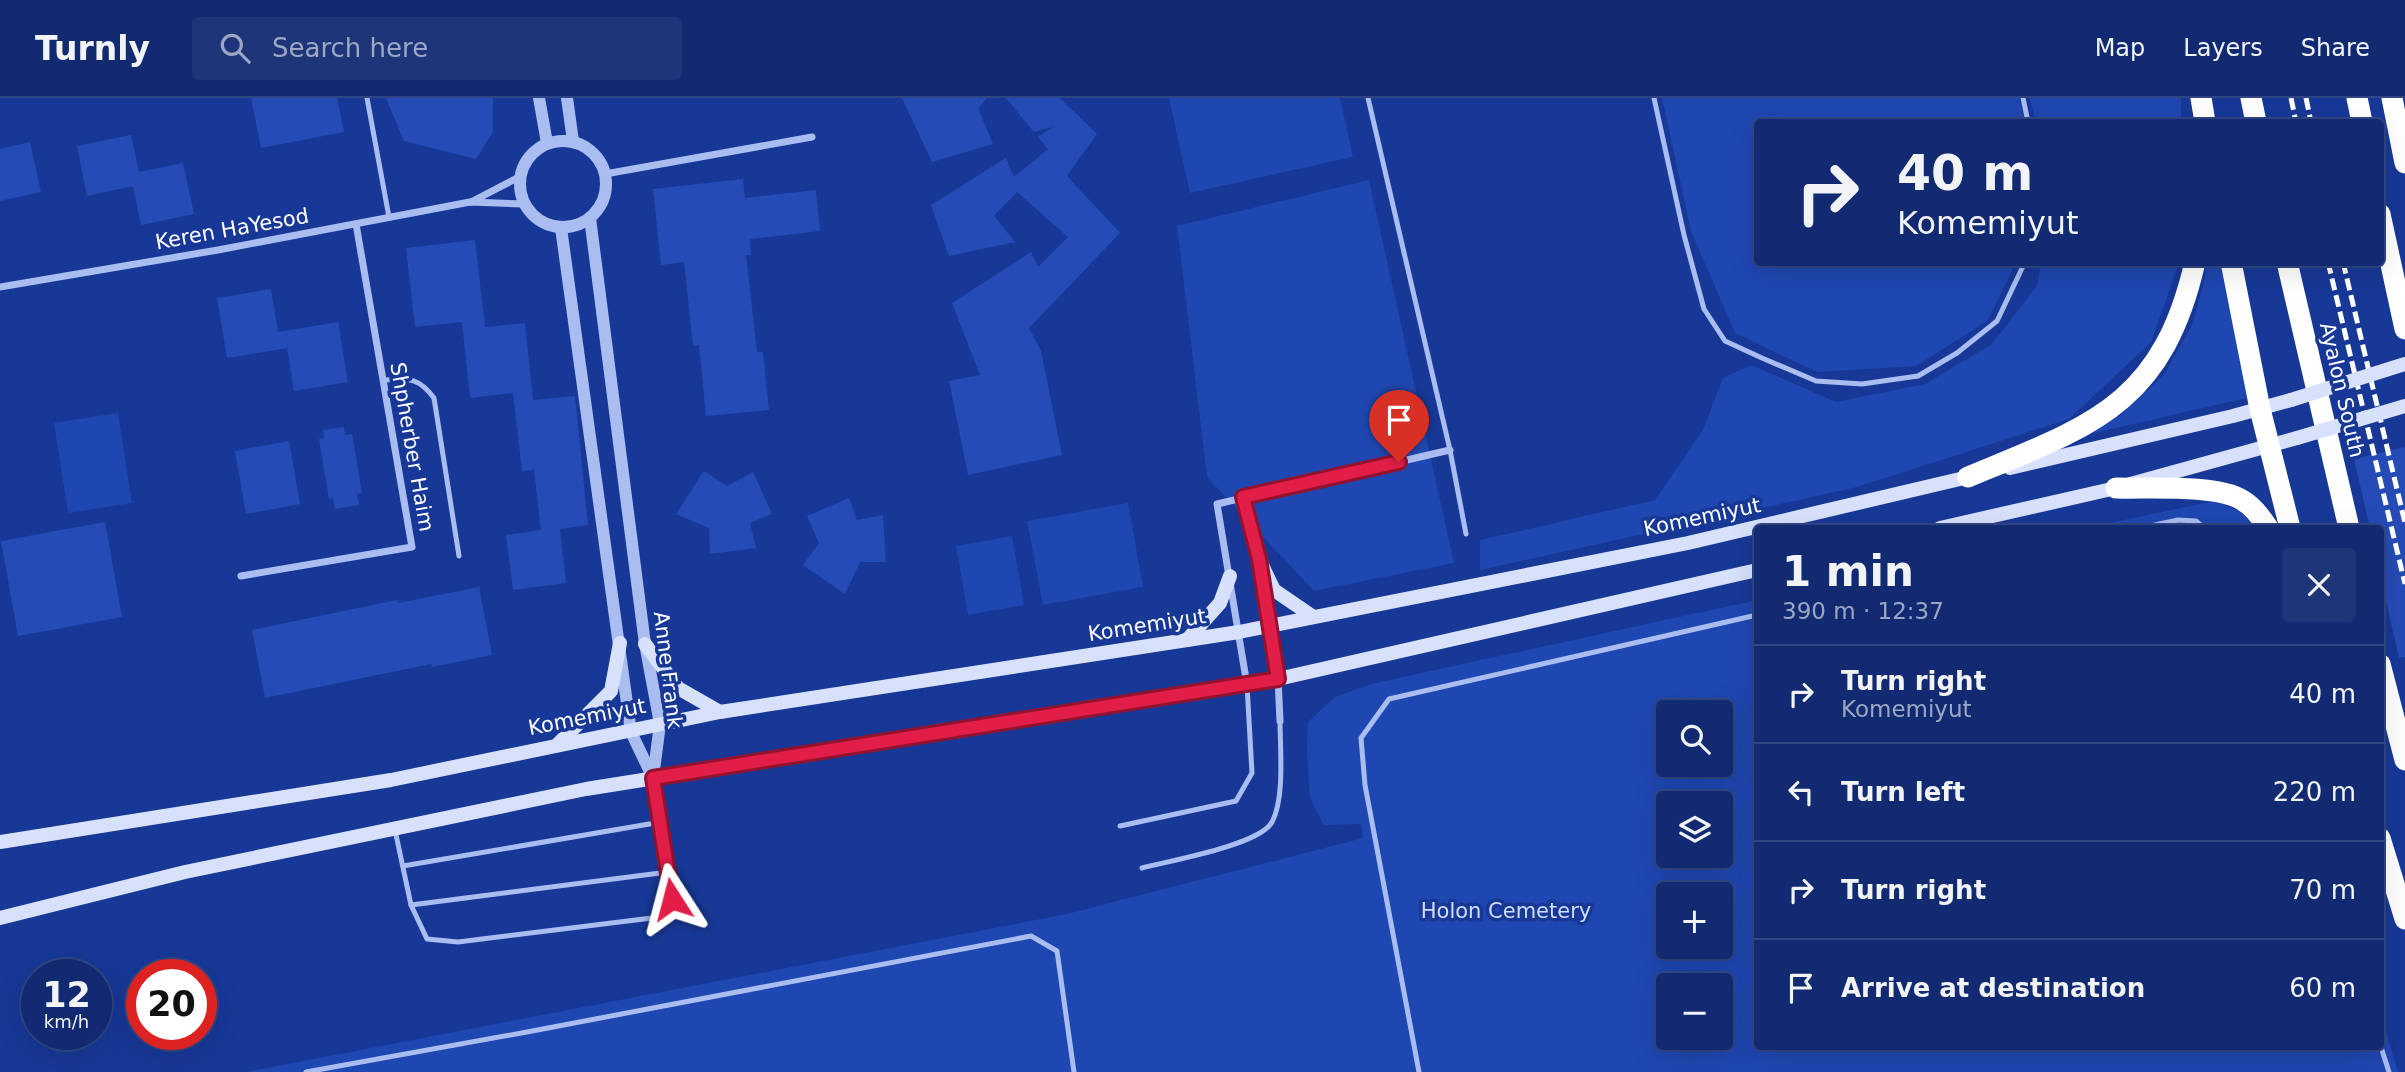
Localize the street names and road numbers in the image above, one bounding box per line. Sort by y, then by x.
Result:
street label: Keren HaYesod [153,204,311,254]
street label: Ayalon South [2315,320,2369,460]
street label: Shpherber Haim [385,361,439,533]
street label: Komemiyut [1641,493,1763,541]
street label: Komemiyut [1086,604,1208,646]
street label: Anne Frank [649,610,687,731]
street label: Komemiyut [526,694,648,740]

